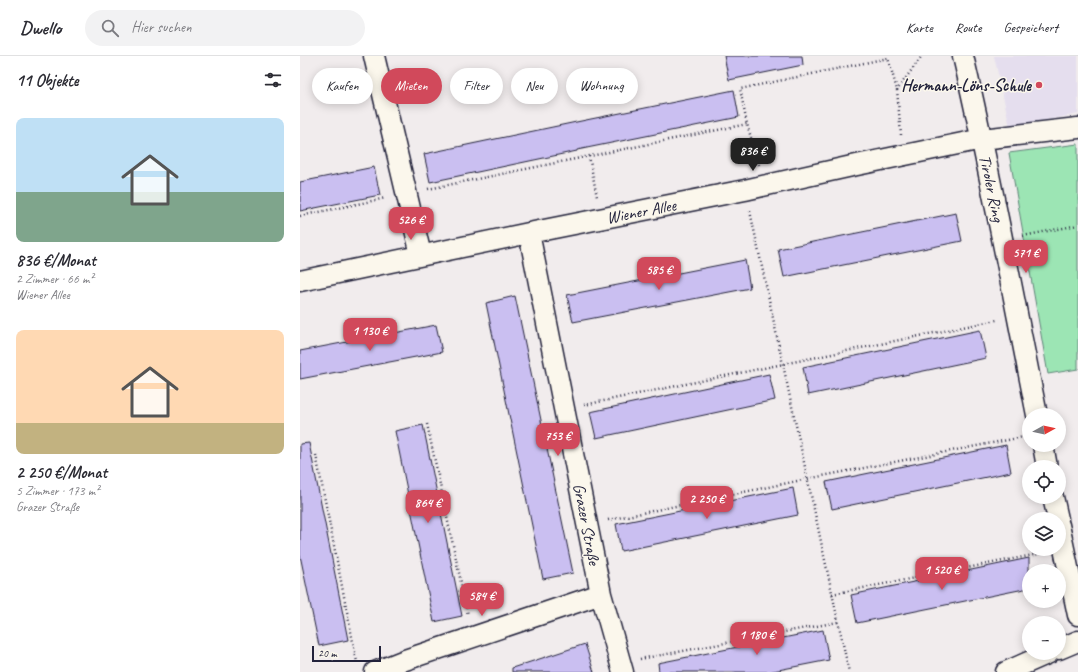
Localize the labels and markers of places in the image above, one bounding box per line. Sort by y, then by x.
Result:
place label: Hermann-Löns-Schule [901,75,1032,96]
marker: Hermann-Löns-Schule [1034,80,1044,90]
pin: 836 € [725,138,781,172]
pin: 526 € [383,207,439,241]
pin: 571 € [998,240,1054,274]
pin: 585 € [631,257,687,291]
pin: 1 130 € [333,318,407,352]
pin: 753 € [530,423,586,457]
pin: 2 250 € [670,486,744,520]
pin: 864 € [400,490,456,524]
pin: 1 520 € [905,557,979,591]
pin: 584 € [454,583,510,617]
pin: 1 180 € [720,622,794,656]

